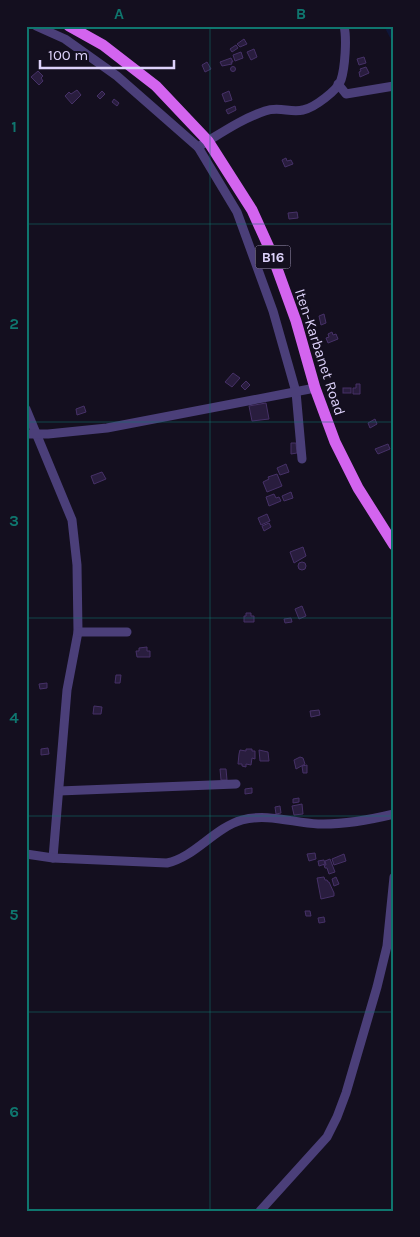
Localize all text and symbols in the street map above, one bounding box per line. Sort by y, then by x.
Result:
text: A [114,4,124,23]
text: B [296,4,306,23]
scale bar [40,38,174,70]
text: 100 m [48,46,88,64]
text: 1 [11,117,17,136]
road number: B16 [256,246,290,268]
street label: Iten-Karbanet Road [291,286,349,418]
text: 2 [9,314,19,333]
text: 3 [9,511,19,530]
text: 4 [9,708,19,727]
text: 5 [9,905,19,924]
text: 6 [9,1102,19,1121]

